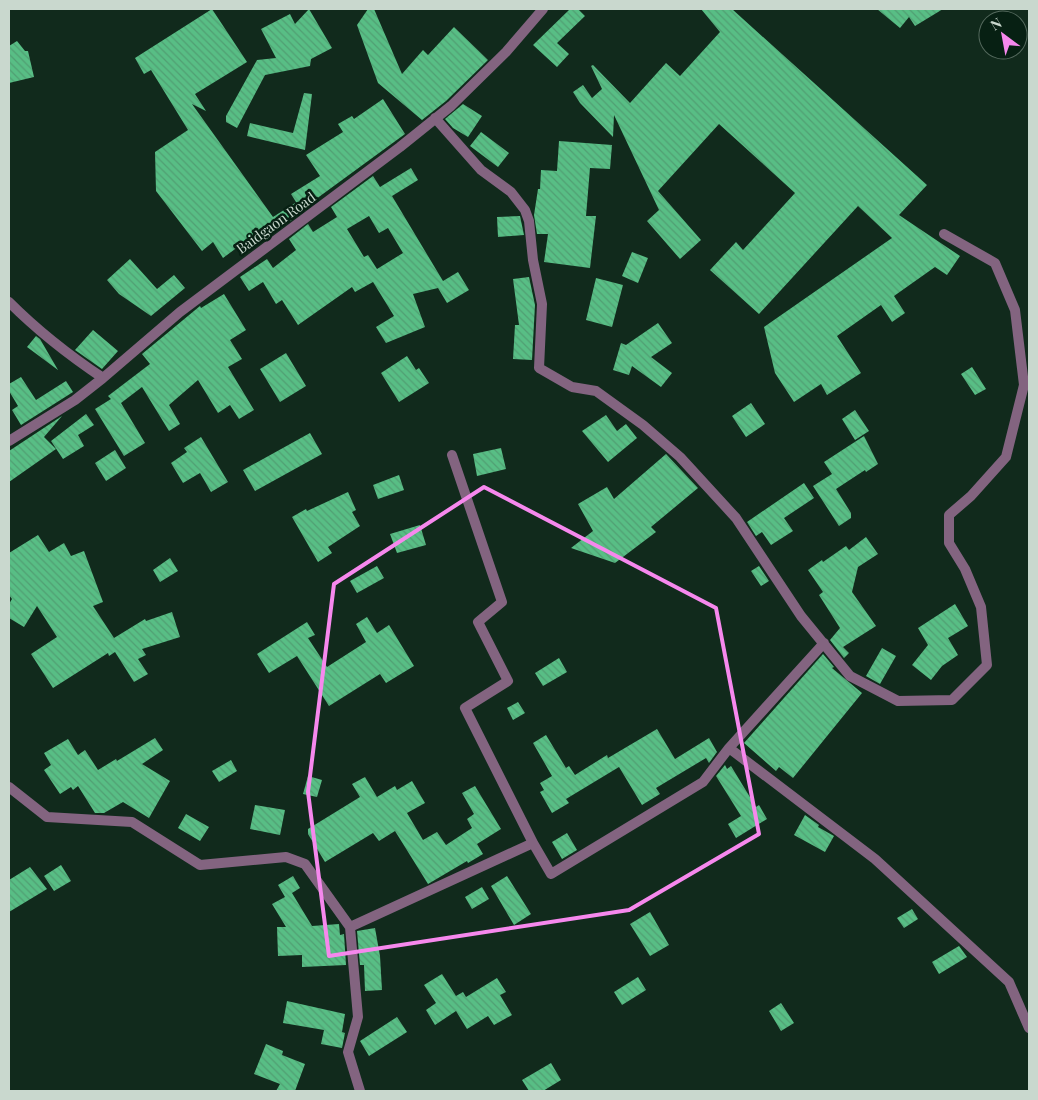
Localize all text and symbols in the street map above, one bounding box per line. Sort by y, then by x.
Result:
north arrow [978,10,1028,60]
text: N [987,13,1005,34]
street label: Baidgaon Road [232,187,319,258]

